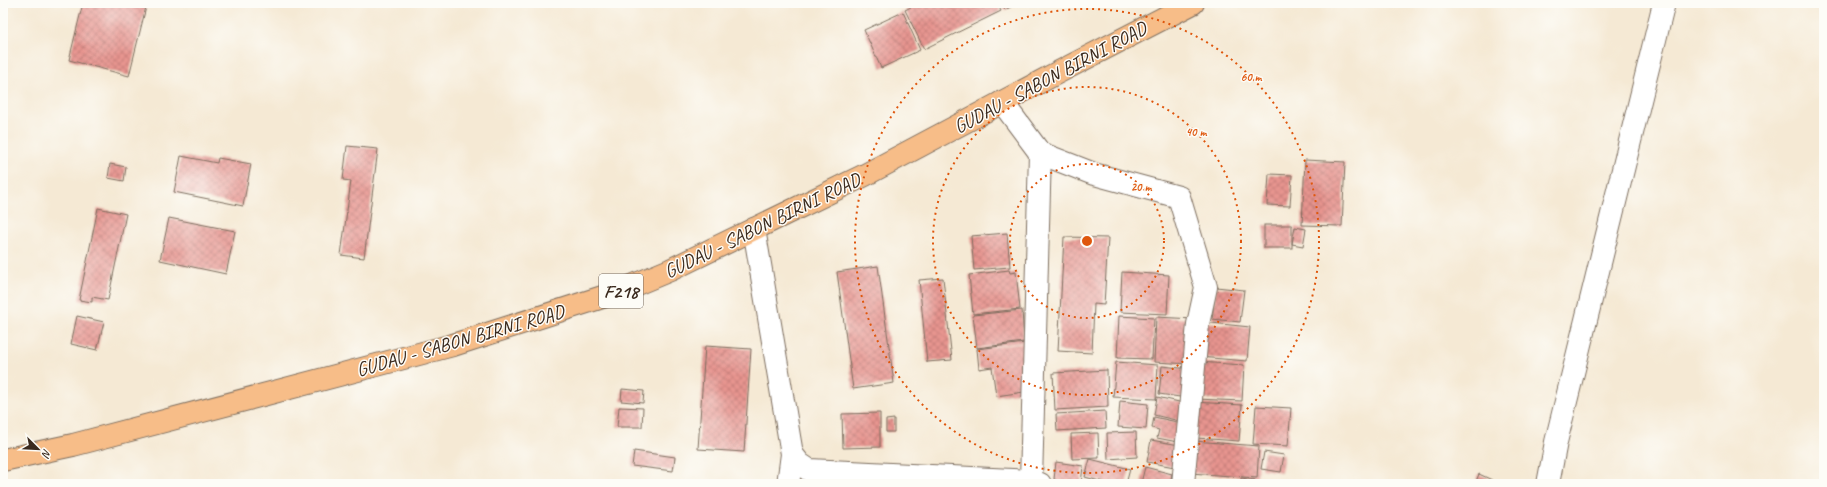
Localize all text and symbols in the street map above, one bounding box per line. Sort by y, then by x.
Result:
street label: GUDAU - SABON BIRNI ROAD [949,15,1152,139]
text: 60 m [1241,69,1263,85]
text: 40 m [1186,124,1207,140]
street label: GUDAU - SABON BIRNI ROAD [660,166,866,284]
text: 20 m [1131,179,1152,195]
centre of rings [1080,234,1094,248]
road number: F218 [599,274,643,308]
street label: GUDAU - SABON BIRNI ROAD [353,298,568,382]
north arrow [18,429,58,469]
text: N [38,447,55,461]

